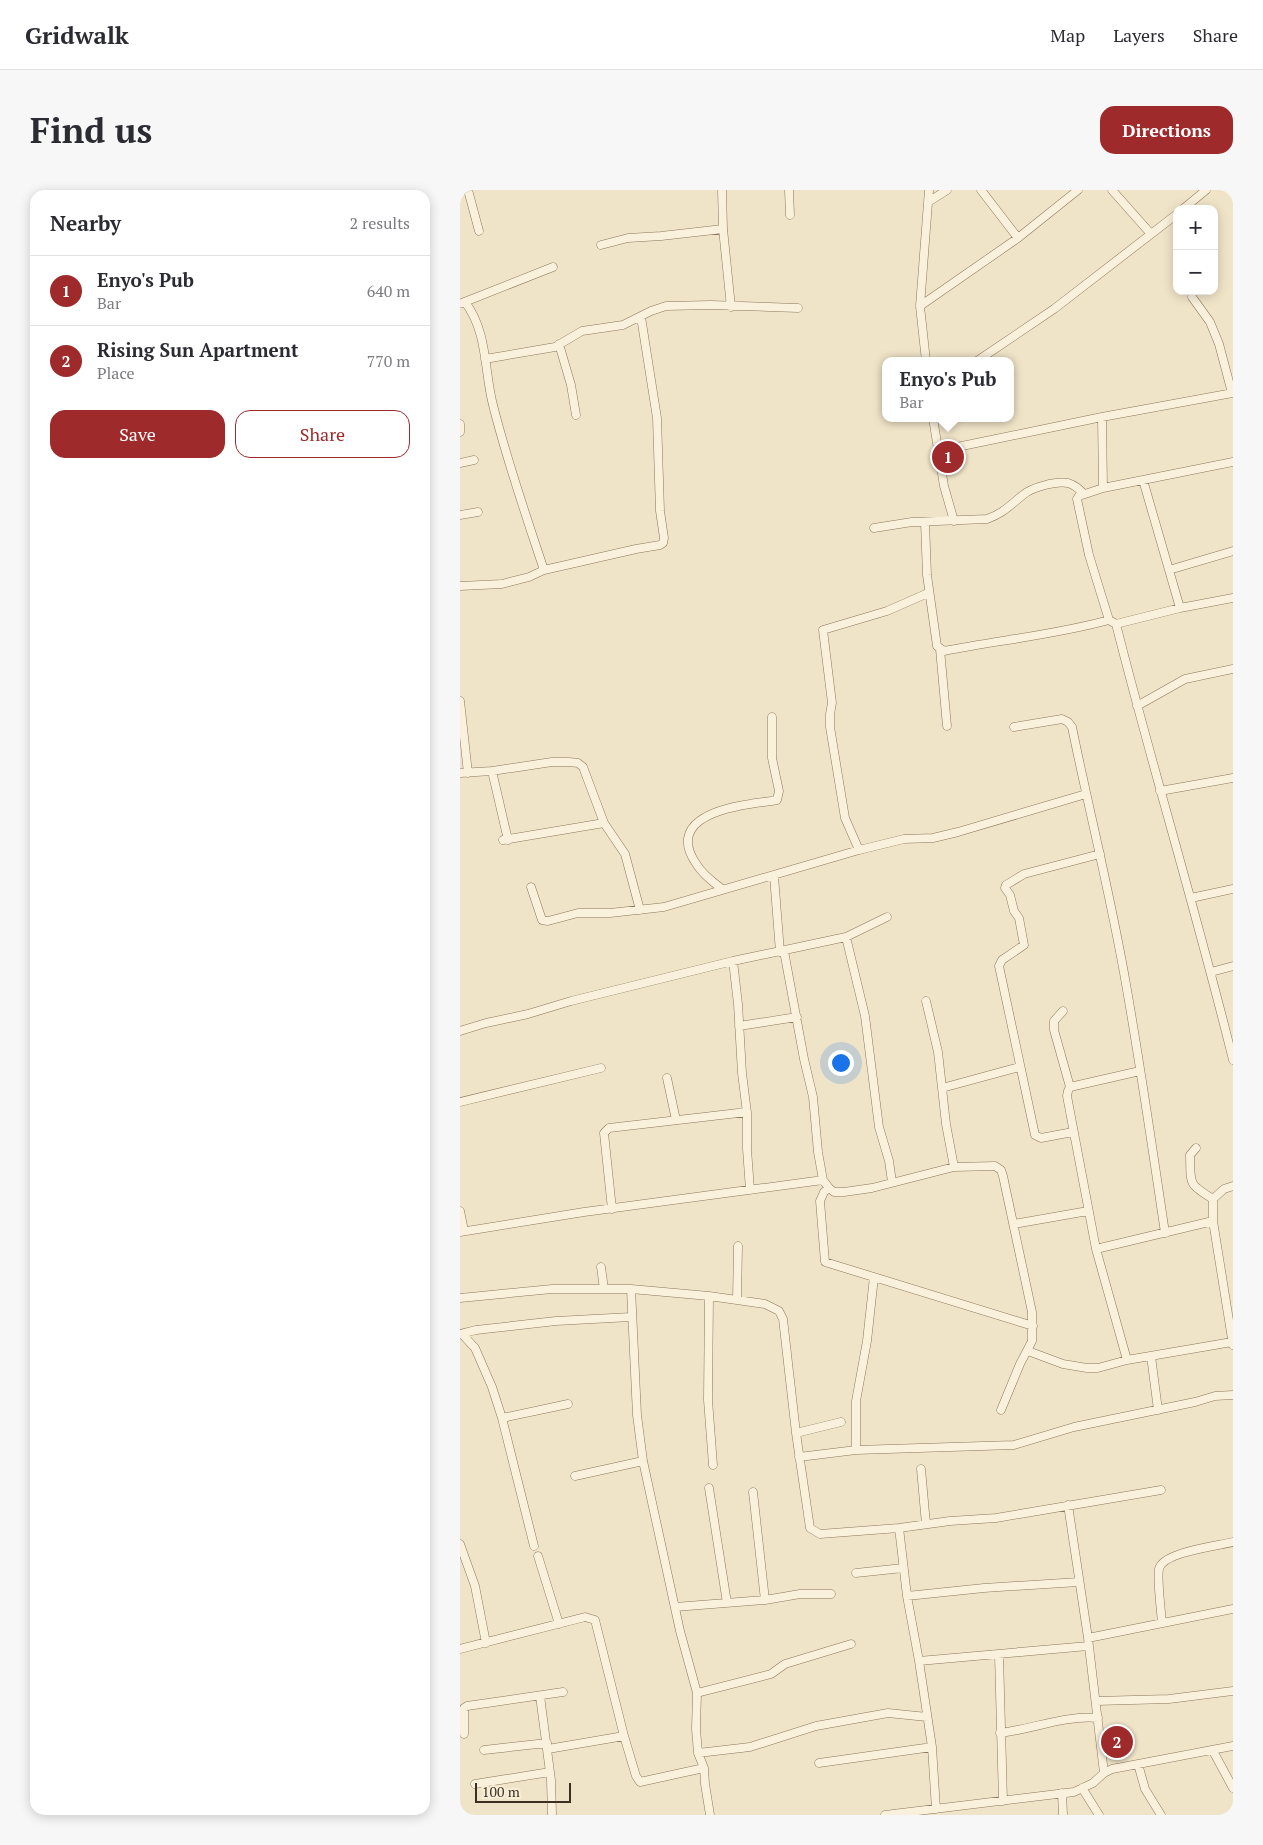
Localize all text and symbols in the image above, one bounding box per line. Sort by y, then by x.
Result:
text: Gridwalk [25,19,129,51]
text: Map [1050,23,1085,47]
text: Layers [1113,23,1165,47]
text: Share [1193,23,1238,47]
button: Directions [1100,106,1233,154]
text: Find us [30,107,152,153]
map controls [1173,205,1218,295]
button: + [1173,205,1218,250]
text: Nearby [50,209,121,237]
text: 2 results [350,212,410,234]
button: − [1173,250,1218,295]
text: Enyo's Pub [97,267,194,292]
text: 1 [61,280,71,302]
text: 640 m [367,280,410,302]
text: Bar [97,292,121,314]
text: Rising Sun Apartment [97,337,298,362]
text: 2 [61,350,71,372]
text: 770 m [367,350,410,372]
popup [882,357,1014,422]
text: Place [97,362,135,384]
text: Enyo's Pub [899,366,997,391]
text: Bar [899,391,924,413]
button: Save [50,410,225,458]
button: Share [235,410,410,458]
pin: 1 [932,438,964,476]
your location [828,1050,854,1076]
pin: 2 [1101,1723,1133,1761]
scale bar [475,1780,571,1803]
text: 100 m [482,1782,520,1801]

